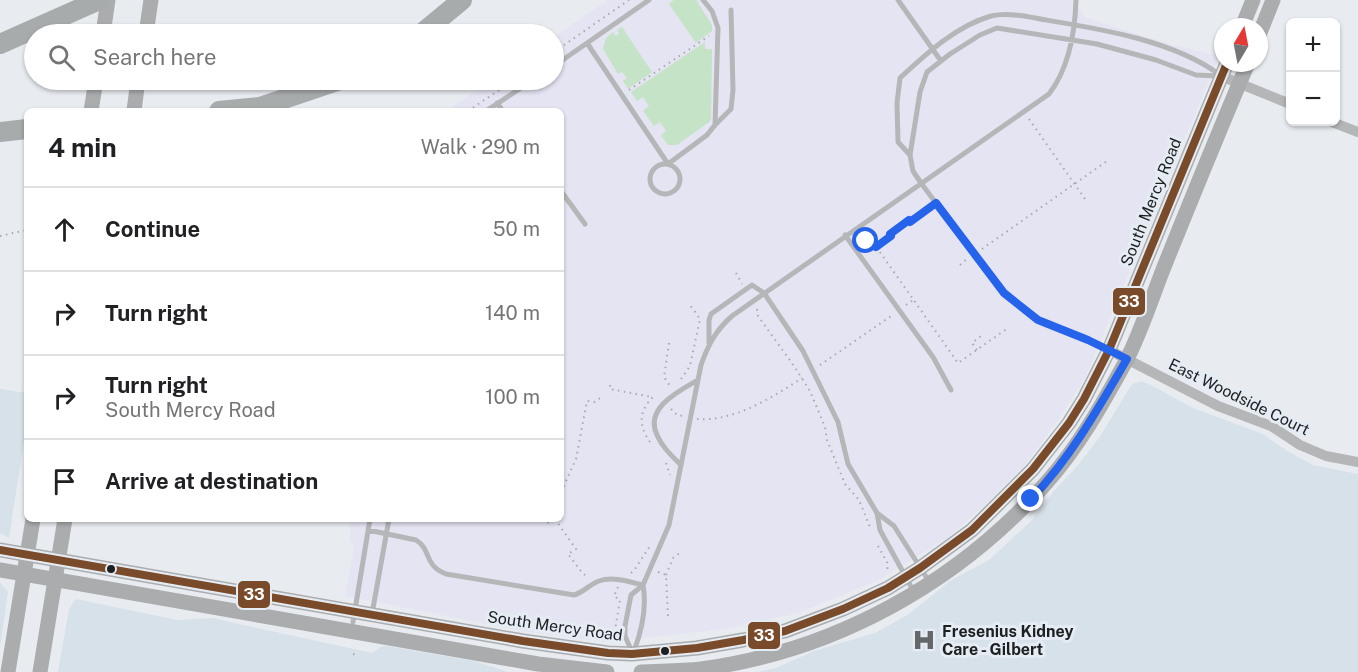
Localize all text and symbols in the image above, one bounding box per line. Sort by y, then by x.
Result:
north arrow [1214,18,1268,72]
map controls [1286,18,1340,126]
button: + [1286,18,1340,72]
search box [24,24,564,90]
icon: search [45,41,78,74]
text: Search here [93,44,217,70]
button: − [1286,72,1340,126]
text: 4 min [48,132,117,163]
text: Walk · 290 m [421,135,540,159]
street label: South Mercy Road [1117,135,1185,269]
icon: ahead [48,213,81,246]
text: Continue [105,216,200,242]
text: 50 m [493,217,540,241]
route start [852,227,878,253]
line badge: 33 [1112,287,1146,316]
text: 33 [1118,292,1140,311]
icon: right [48,297,81,330]
text: Turn right [105,300,208,326]
text: 140 m [485,301,540,325]
street label: East Woodside Court [1165,355,1313,439]
text: Turn right [105,372,208,398]
icon: right [48,381,81,414]
text: 100 m [485,385,540,409]
text: South Mercy Road [105,398,276,422]
icon: arrive [48,465,81,498]
text: Arrive at destination [105,468,318,494]
route end [1017,485,1043,511]
unlabelled marker [105,563,117,575]
line badge: 33 [237,580,271,609]
text: 33 [243,585,265,604]
street label: South Mercy Road [486,607,624,645]
line badge: 33 [747,621,781,650]
place label: Fresenius Kidney Care - Gilbert [942,622,1073,659]
text: 33 [753,626,775,645]
hospital icon: Fresenius Kidney Care - Gilbert [911,627,937,653]
unlabelled marker [659,645,671,657]

